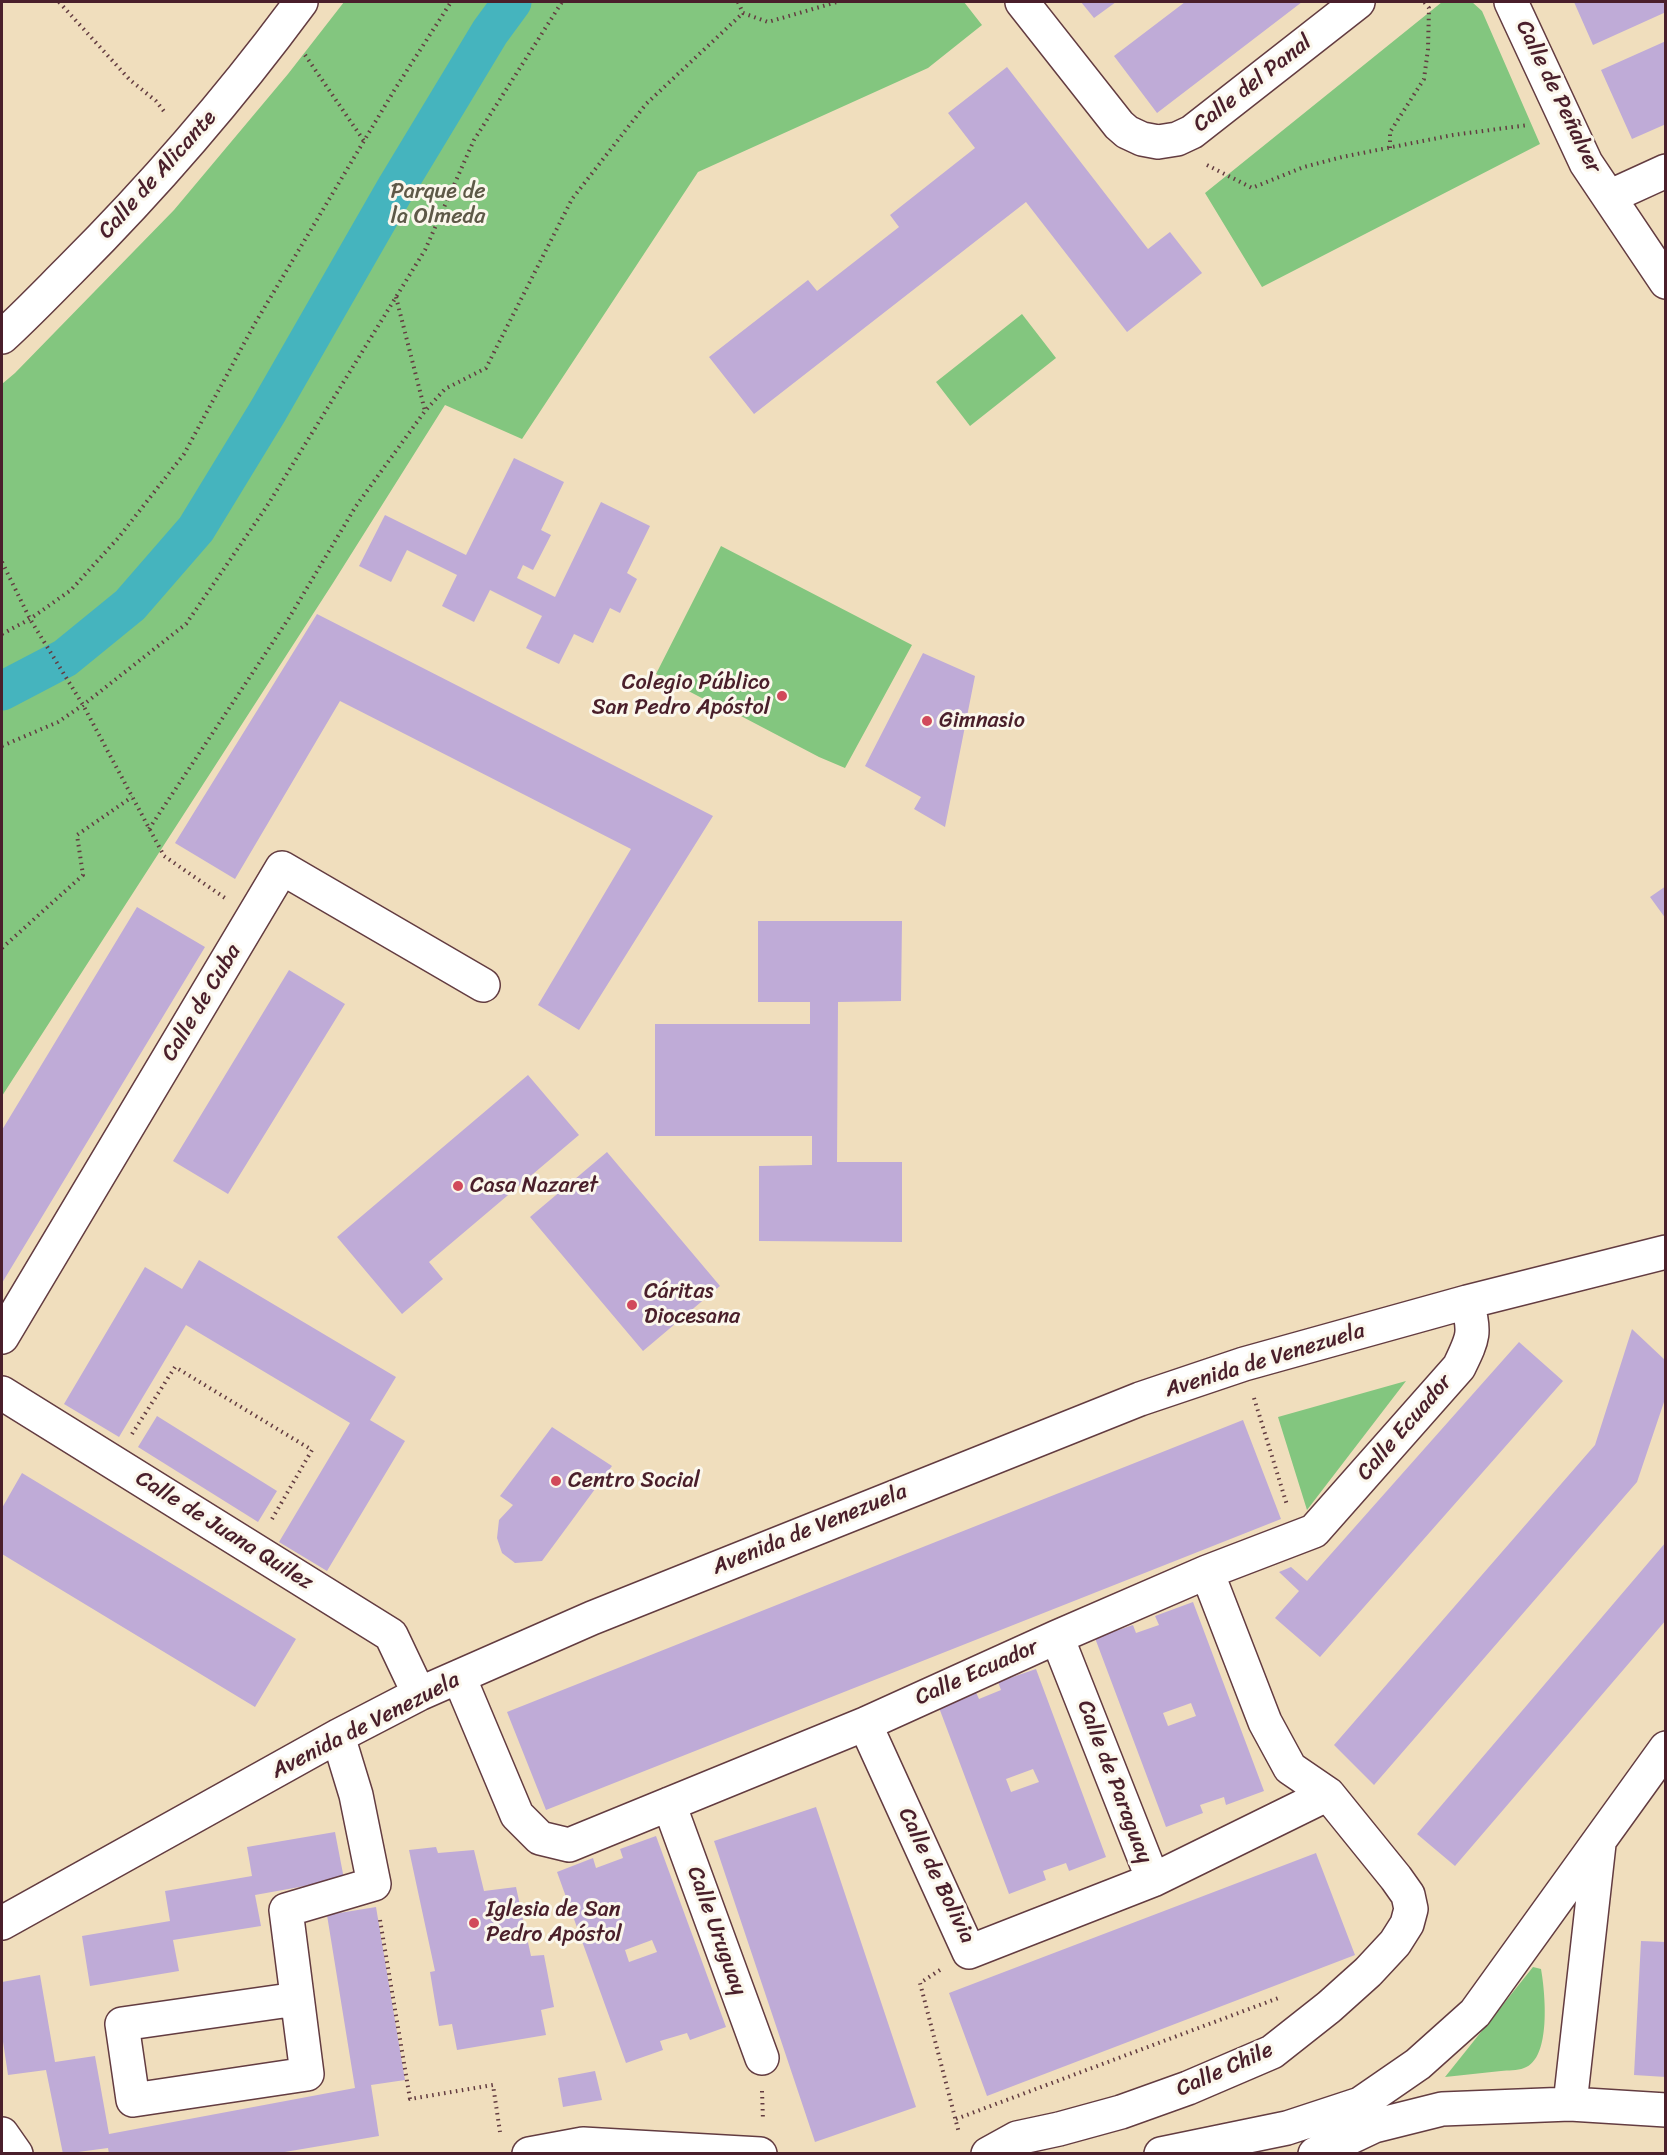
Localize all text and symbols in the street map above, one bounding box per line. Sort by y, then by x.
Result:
street label: Calle de Peñalver [1510,16,1606,178]
street label: Calle del Panal [1189,30,1317,138]
street label: Calle de Alicante [93,105,223,245]
park label: Parque de la Olmeda [390,179,486,230]
place label: Colegio Público San Pedro Apóstol [592,670,770,722]
marker: Colegio Público San Pedro Apóstol [775,689,789,703]
place label: Gimnasio [939,708,1025,734]
marker: Gimnasio [920,714,934,728]
street label: Calle de Cuba [157,940,247,1066]
place label: Casa Nazaret [470,1173,598,1199]
marker: Casa Nazaret [451,1179,465,1193]
place label: Cáritas Diocesana [644,1279,740,1330]
marker: Cáritas Diocesana [625,1298,639,1312]
street label: Avenida de Venezuela [1162,1318,1368,1404]
street label: Calle Ecuador [1352,1370,1458,1486]
street label: Calle de Juana Quilez [130,1466,318,1596]
place label: Centro Social [568,1468,700,1494]
marker: Centro Social [549,1474,563,1488]
street label: Avenida de Venezuela [709,1479,911,1581]
street label: Calle Ecuador [911,1634,1043,1712]
street label: Avenida de Venezuela [268,1667,464,1785]
street label: Calle de Paraguay [1071,1697,1157,1867]
street label: Calle de Bolivia [892,1804,980,1948]
street label: Calle Uruguay [681,1863,751,1999]
place label: Iglesia de San Pedro Apóstol [486,1897,622,1948]
marker: Iglesia de San Pedro Apóstol [467,1916,481,1930]
street label: Calle Chile [1172,2037,1278,2103]

